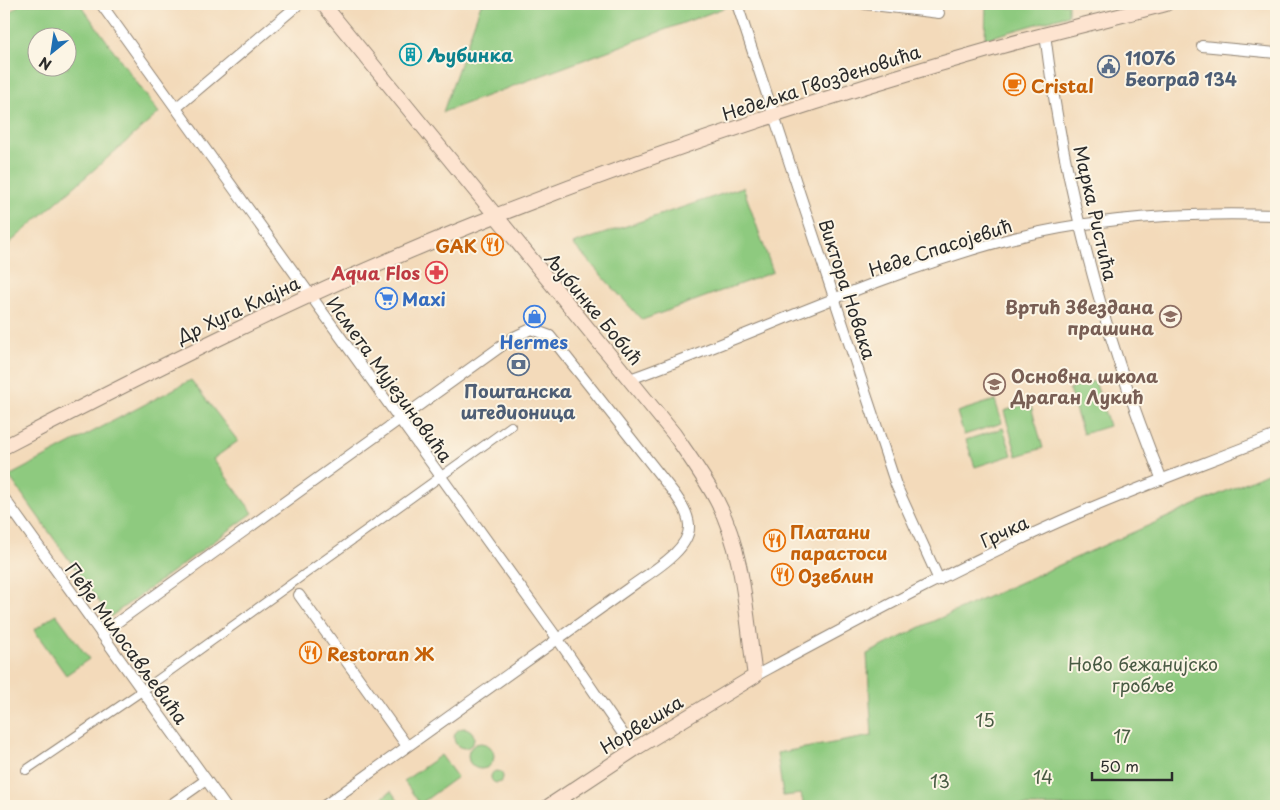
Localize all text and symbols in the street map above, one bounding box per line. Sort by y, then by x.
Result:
north arrow [28,28,78,78]
street label: Недељка Гвозденовића [718,37,924,127]
place label: Љубинка [427,41,513,68]
building icon: Љубинка [399,42,423,66]
place label: 11076 Београд 134 [1125,44,1237,92]
text: N [35,52,55,76]
public building icon: 11076 Београд 134 [1097,55,1121,79]
place label: Cristal [1031,72,1094,99]
cafe icon: Cristal [1003,73,1027,97]
street label: Марка Ристића [1067,143,1125,284]
street label: Неде Спасојевић [865,211,1015,283]
street label: Виктора Новака [813,215,884,363]
place label: GAK [435,232,477,259]
restaurant icon: GAK [481,233,505,257]
street label: Љубинке Бобић [539,246,649,370]
place label: Aqua Flos [330,259,420,286]
pharmacy icon: Aqua Flos [424,260,448,284]
street label: Др Хуга Клајна [171,268,305,350]
place label: Maxi [402,285,446,312]
supermarket icon: Maxi [374,286,398,310]
street label: Исмета Мујезиновића [321,291,460,468]
place label: Вртић Звездана прашина [1005,293,1154,341]
shop icon: Hermes [522,304,546,328]
school or university icon: Вртић Звездана прашина [1158,304,1182,328]
place label: Hermes [500,328,568,355]
bank icon: Поштанска штедионица [506,353,530,377]
place label: Основна школа Драган Лукић [1010,362,1158,410]
school or university icon: Основна школа Драган Лукић [983,373,1007,397]
place label: Поштанска штедионица [460,377,576,425]
street label: Грчка [975,508,1033,554]
place label: Платани парастоси [790,518,887,566]
restaurant icon: Платани парастоси [762,529,786,553]
street label: Пеђе Милосављевића [59,557,195,730]
place label: Озеблин [798,562,874,589]
restaurant icon: Озеблин [770,563,794,587]
place label: Restoran Ж [327,640,435,667]
restaurant icon: Restoran Ж [299,641,323,665]
park label: Ново бежанијско гробље [1068,650,1218,698]
street label: Норвешка [594,687,688,760]
park label: 15 [975,706,995,733]
park label: 17 [1113,722,1131,749]
scale bar [1092,750,1172,782]
text: 50 m [1100,754,1139,777]
park label: 14 [1033,763,1053,790]
park label: 13 [930,767,950,794]

